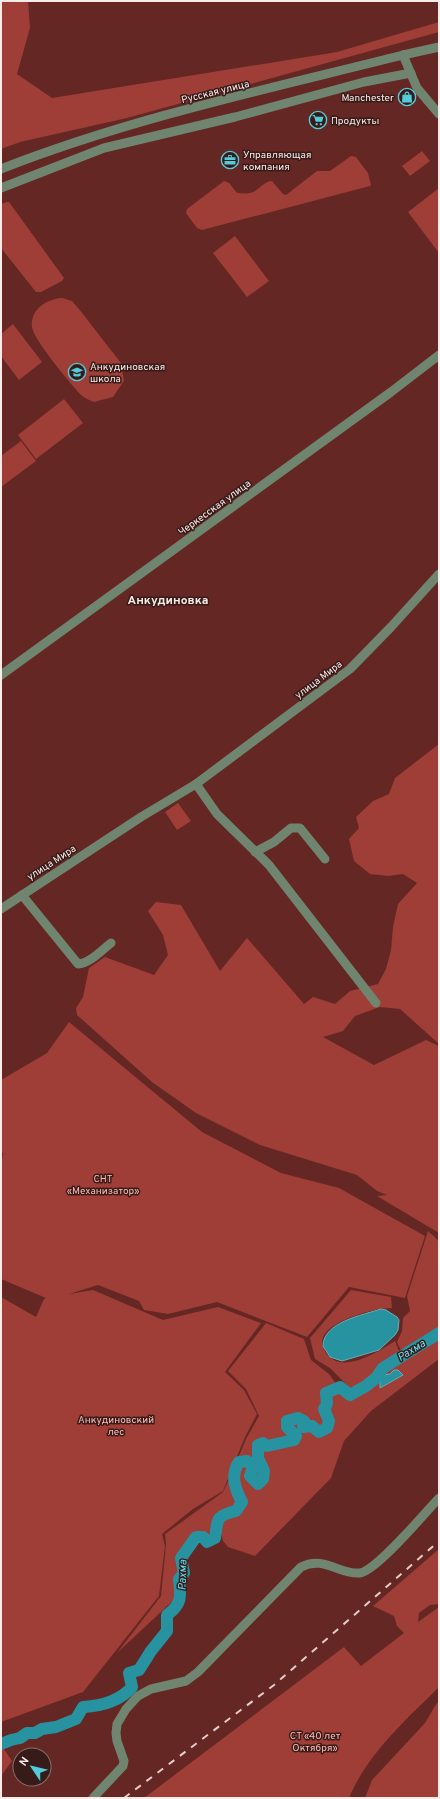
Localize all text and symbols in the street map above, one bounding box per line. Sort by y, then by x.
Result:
street label: Русская улица [180,78,251,107]
shop icon: Manchester [397,87,417,107]
place label: Manchester [341,92,394,105]
supermarket icon: Продукты [308,110,328,130]
place label: Продукты [331,115,379,128]
place label: Управляющая компания [243,149,311,174]
office icon: Управляющая компания [220,150,240,170]
place label: Анкудиновская школа [90,361,165,386]
school or university icon: Анкудиновская школа [67,362,87,382]
street label: Черкесская улица [176,477,254,539]
district label: Анкудиновка [128,593,208,609]
street label: улица Мира [293,658,345,702]
street label: улица Мира [25,843,79,884]
park label: СНТ «Механизатор» [67,1173,139,1198]
water label: Рахма [395,1337,428,1365]
park label: Анкудиновский лес [78,1414,154,1439]
water label: Рахма [175,1559,191,1591]
park label: СТ «40 лет Октября» [290,1730,341,1755]
north arrow [12,1747,52,1787]
text: N [17,1755,33,1769]

